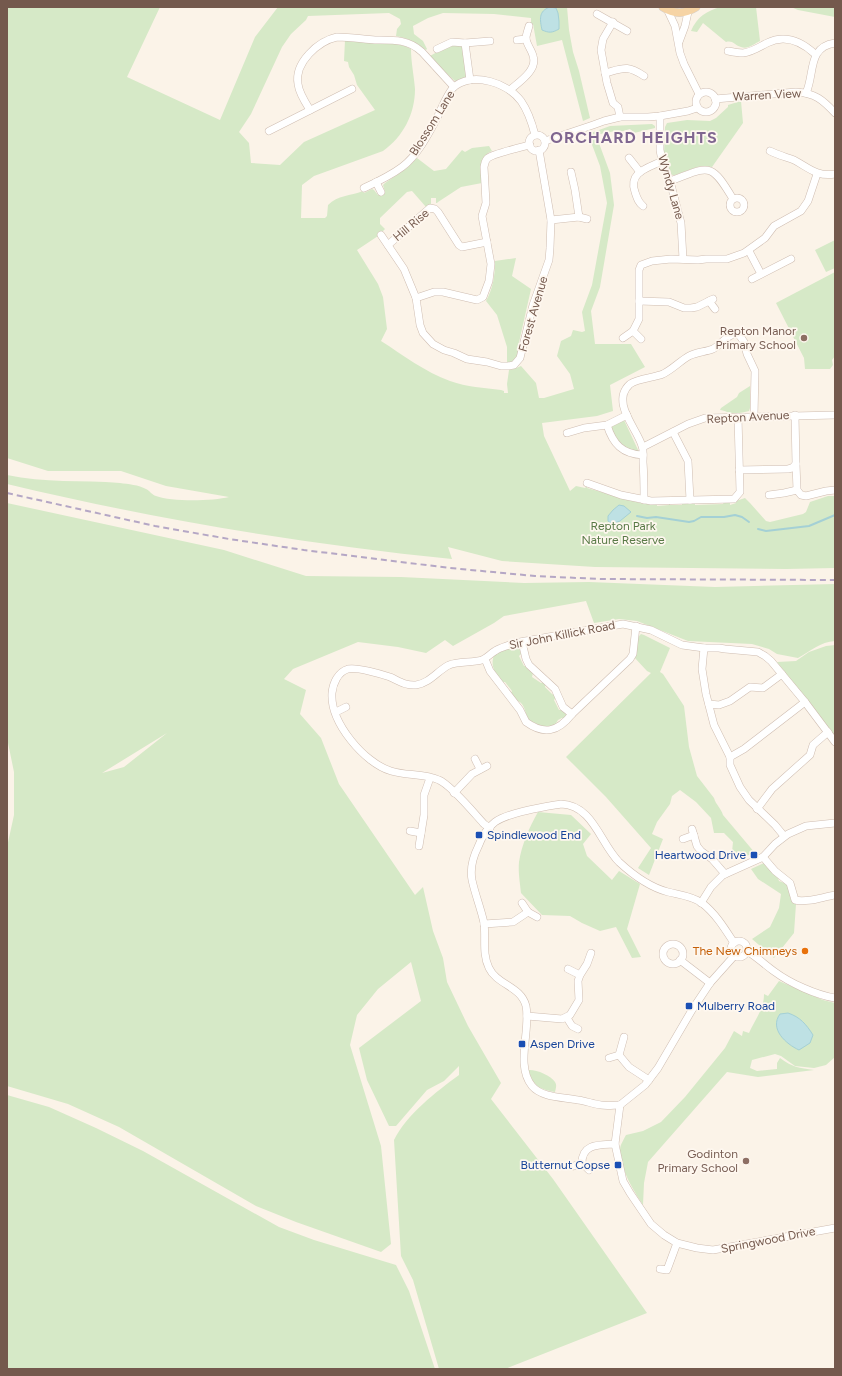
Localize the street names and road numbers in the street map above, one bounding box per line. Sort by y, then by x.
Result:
street label: Warren View [732,86,802,104]
street label: Blossom Lane [406,88,458,158]
street label: Wyndy Lane [655,153,687,221]
street label: Hill Rise [390,206,432,244]
street label: Forest Avenue [516,274,551,353]
street label: Repton Avenue [706,408,790,426]
street label: Sir John Killick Road [508,618,616,652]
street label: Springwood Drive [720,1224,817,1256]

